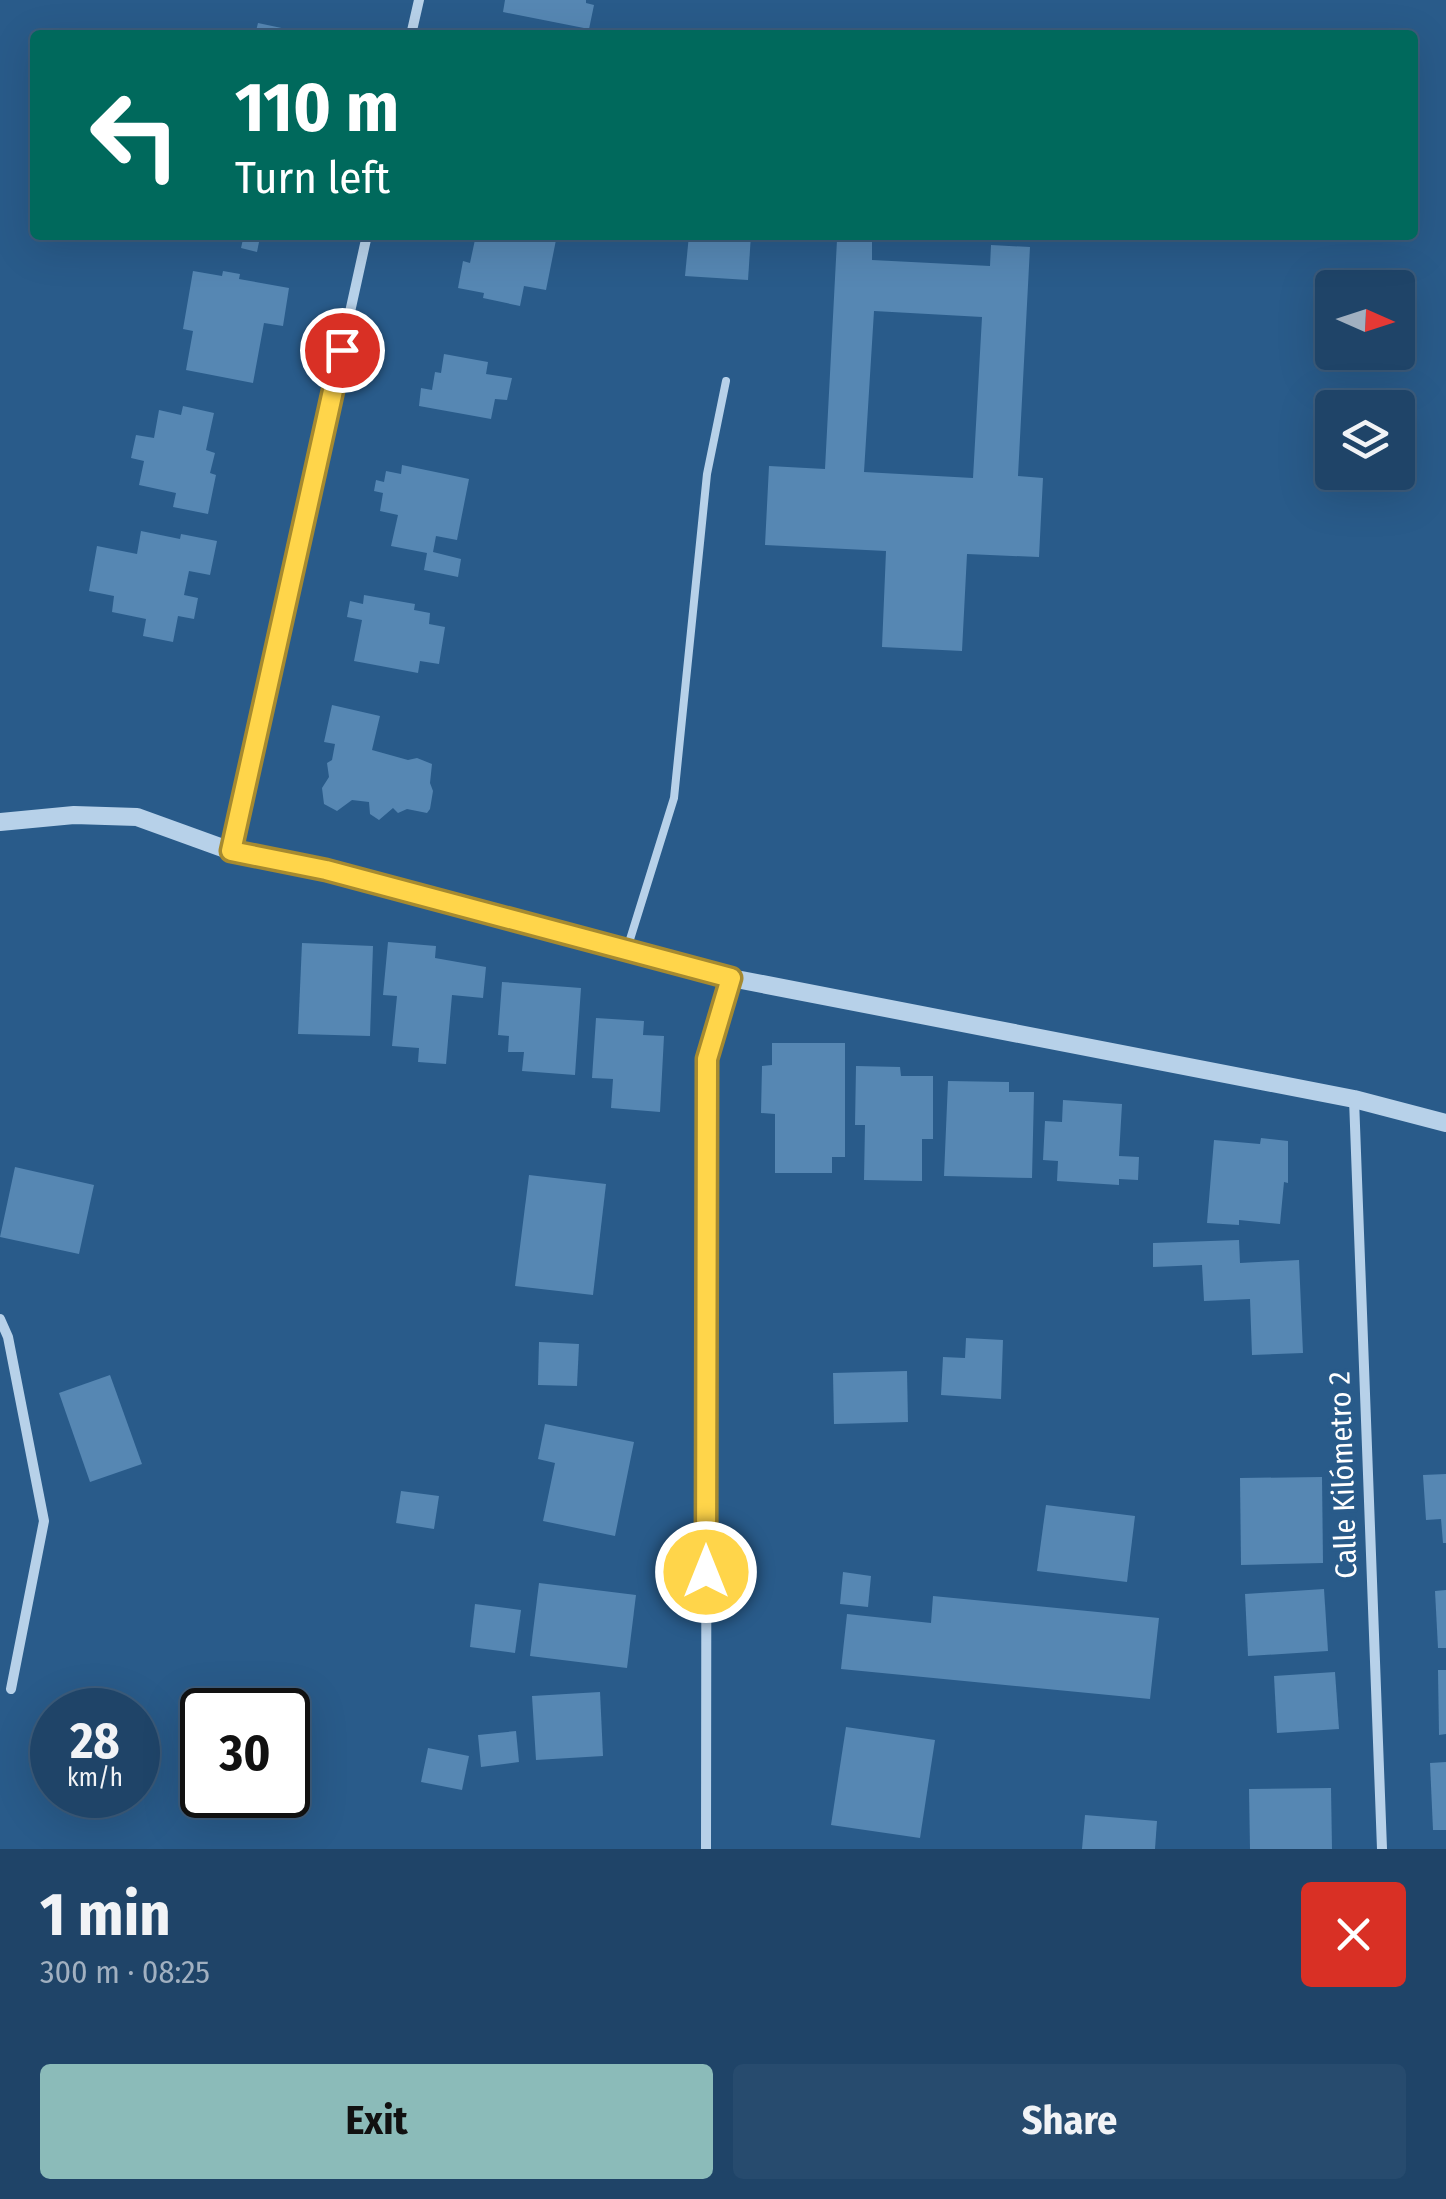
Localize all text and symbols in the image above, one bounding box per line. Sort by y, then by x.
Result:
text: 110 m [235,66,399,150]
icon: left [70,70,200,200]
text: Turn left [235,151,390,205]
north arrow [1315,270,1415,370]
map controls [1315,270,1415,490]
pin [300,308,385,393]
icon: arrive [315,323,370,378]
button: layers [1315,390,1415,490]
street label: Calle Kilómetro 2 [1321,1371,1365,1579]
position arrow [654,1520,758,1624]
speed limit sign: 30 [180,1688,310,1818]
text: 28 [70,1711,120,1771]
text: km/h [67,1763,123,1793]
text: 1 min [40,1879,171,1951]
button: close [1301,1882,1406,1987]
text: 300 m · 08:25 [40,1953,210,1991]
button: Exit [40,2064,713,2179]
button: Share [733,2064,1406,2179]

